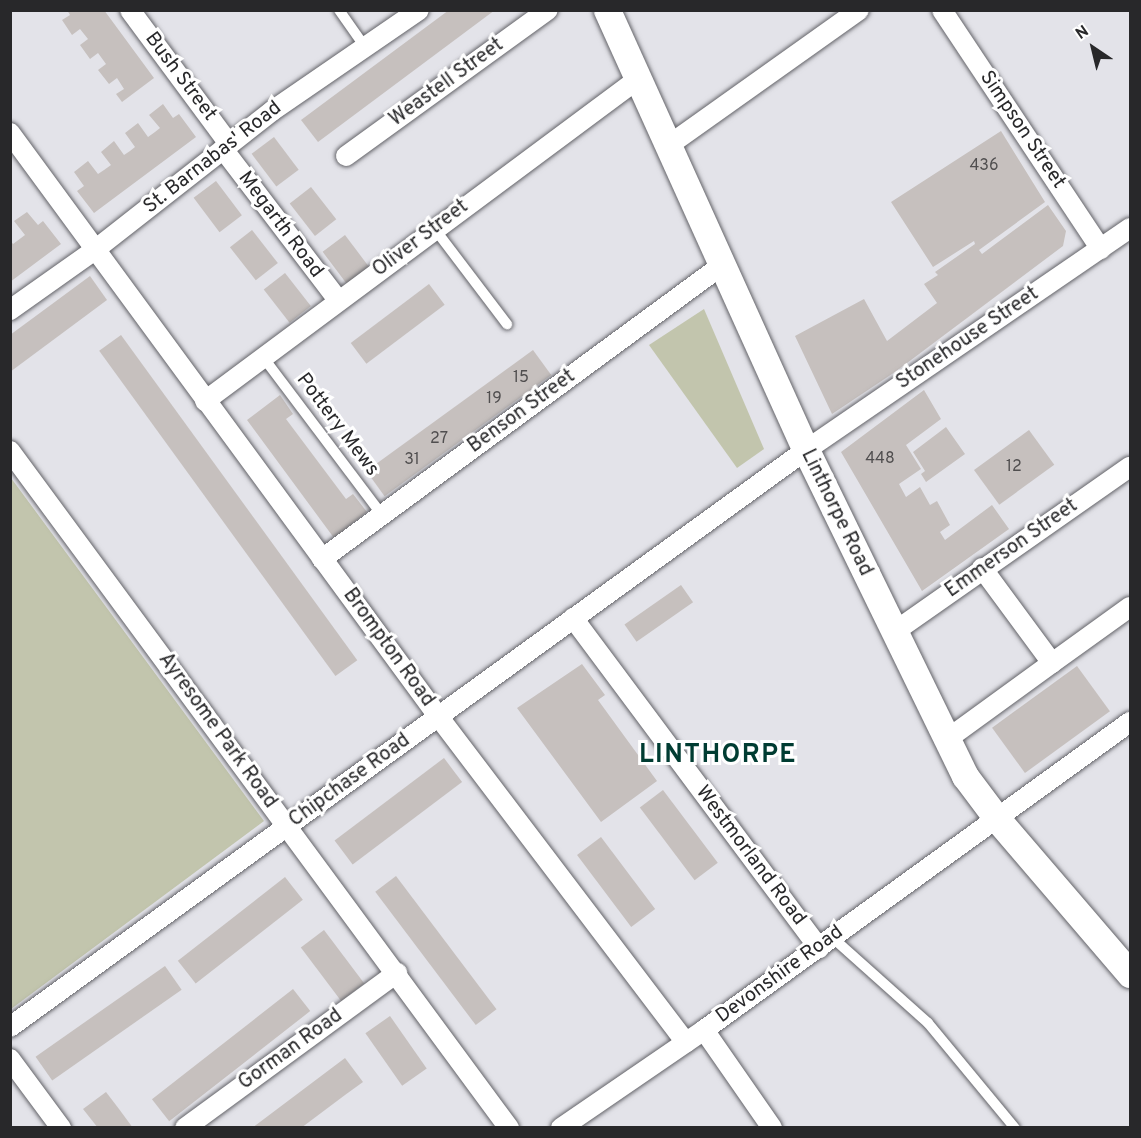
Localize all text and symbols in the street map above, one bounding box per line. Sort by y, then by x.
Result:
north arrow [1063,18,1123,78]
text: N [1072,22,1093,45]
street label: Bush Street [139,28,221,126]
street label: Weastell Street [385,34,509,132]
street label: Simpson Street [974,67,1070,193]
street label: St. Barnabas' Road [139,97,287,219]
house number: 436 [969,156,999,176]
street label: Megarth Road [232,167,328,283]
street label: Oliver Street [368,195,474,283]
street label: Stonehouse Street [892,283,1044,395]
street label: Benson Street [464,365,580,459]
house number: 15 [513,368,529,388]
street label: Pottery Mews [290,369,384,481]
house number: 19 [486,389,502,409]
house number: 27 [430,429,448,449]
street label: Linthorpe Road [795,446,877,580]
house number: 448 [865,449,895,469]
house number: 31 [404,450,420,470]
house number: 12 [1006,457,1022,477]
street label: Emmerson Street [941,494,1083,604]
street label: Brompton Road [337,584,439,712]
street label: Ayresome Park Road [153,649,281,813]
street label: Chipchase Road [285,729,415,833]
district label: LINTHORPE [639,740,797,772]
street label: Westmorland Road [690,781,810,931]
street label: Devonshire Road [712,921,848,1029]
street label: Gorman Road [234,1004,348,1096]

